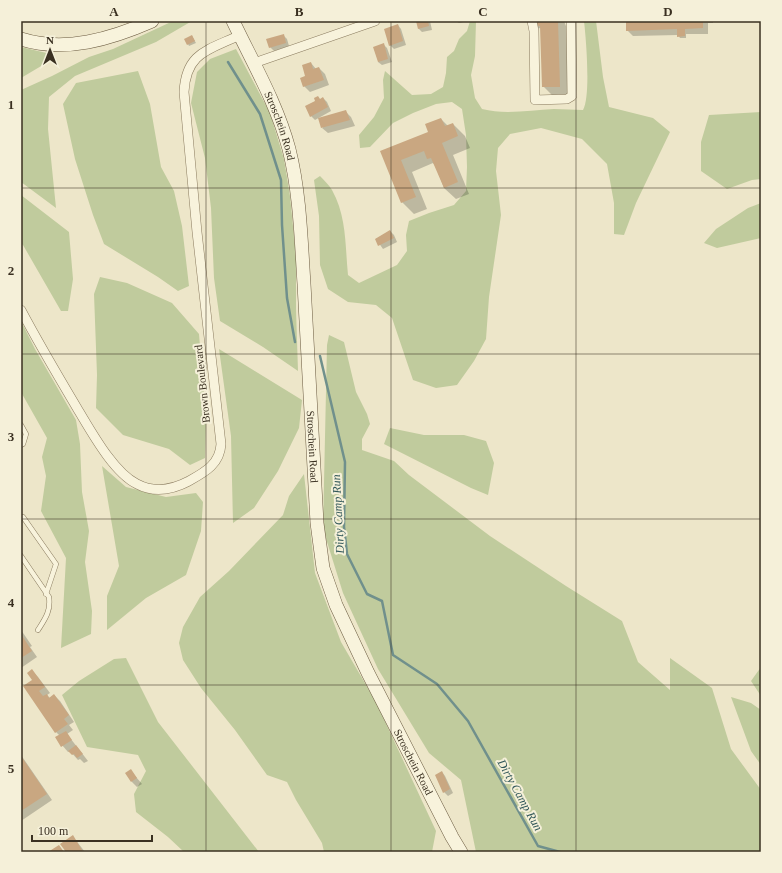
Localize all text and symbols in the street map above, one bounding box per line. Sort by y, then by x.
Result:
text: A [109,4,119,19]
text: B [295,4,304,19]
text: C [478,4,488,19]
text: D [663,4,673,19]
north arrow [30,30,70,70]
text: N [46,34,54,46]
street label: Stroschein Road [262,89,298,162]
text: 1 [8,97,14,112]
text: 2 [8,263,14,278]
street label: Brown Boulevard [192,344,212,424]
street label: Stroschein Road [305,410,321,484]
text: 3 [8,429,15,444]
water label: Dirty Camp Run [329,474,347,555]
text: 4 [8,595,15,610]
street label: Stroschein Road [392,727,436,797]
water label: Dirty Camp Run [494,756,545,833]
text: 5 [8,761,15,776]
scale bar [32,817,152,843]
text: 100 m [38,824,69,838]

